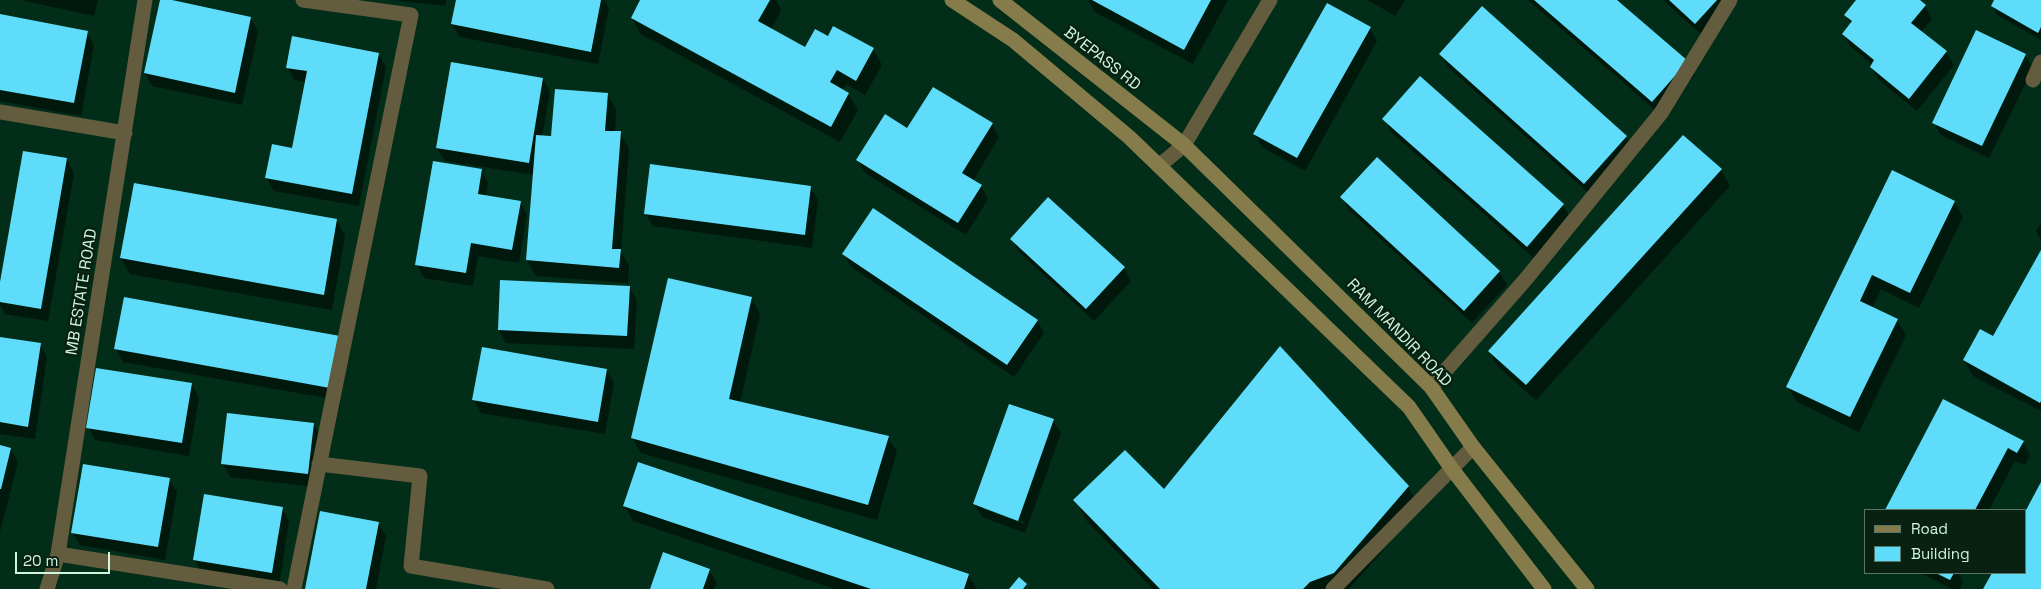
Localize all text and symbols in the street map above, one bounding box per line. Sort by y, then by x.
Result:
street label: BYEPASS RD [1060,23,1144,95]
street label: MB ESTATE ROAD [63,227,101,357]
street label: RAM MANDIR ROAD [1343,275,1455,391]
legend [1864,509,2026,574]
text: Road [1911,519,1948,538]
scale bar [18,542,112,574]
text: Building [1911,544,1970,563]
text: 20 m [23,551,58,570]

